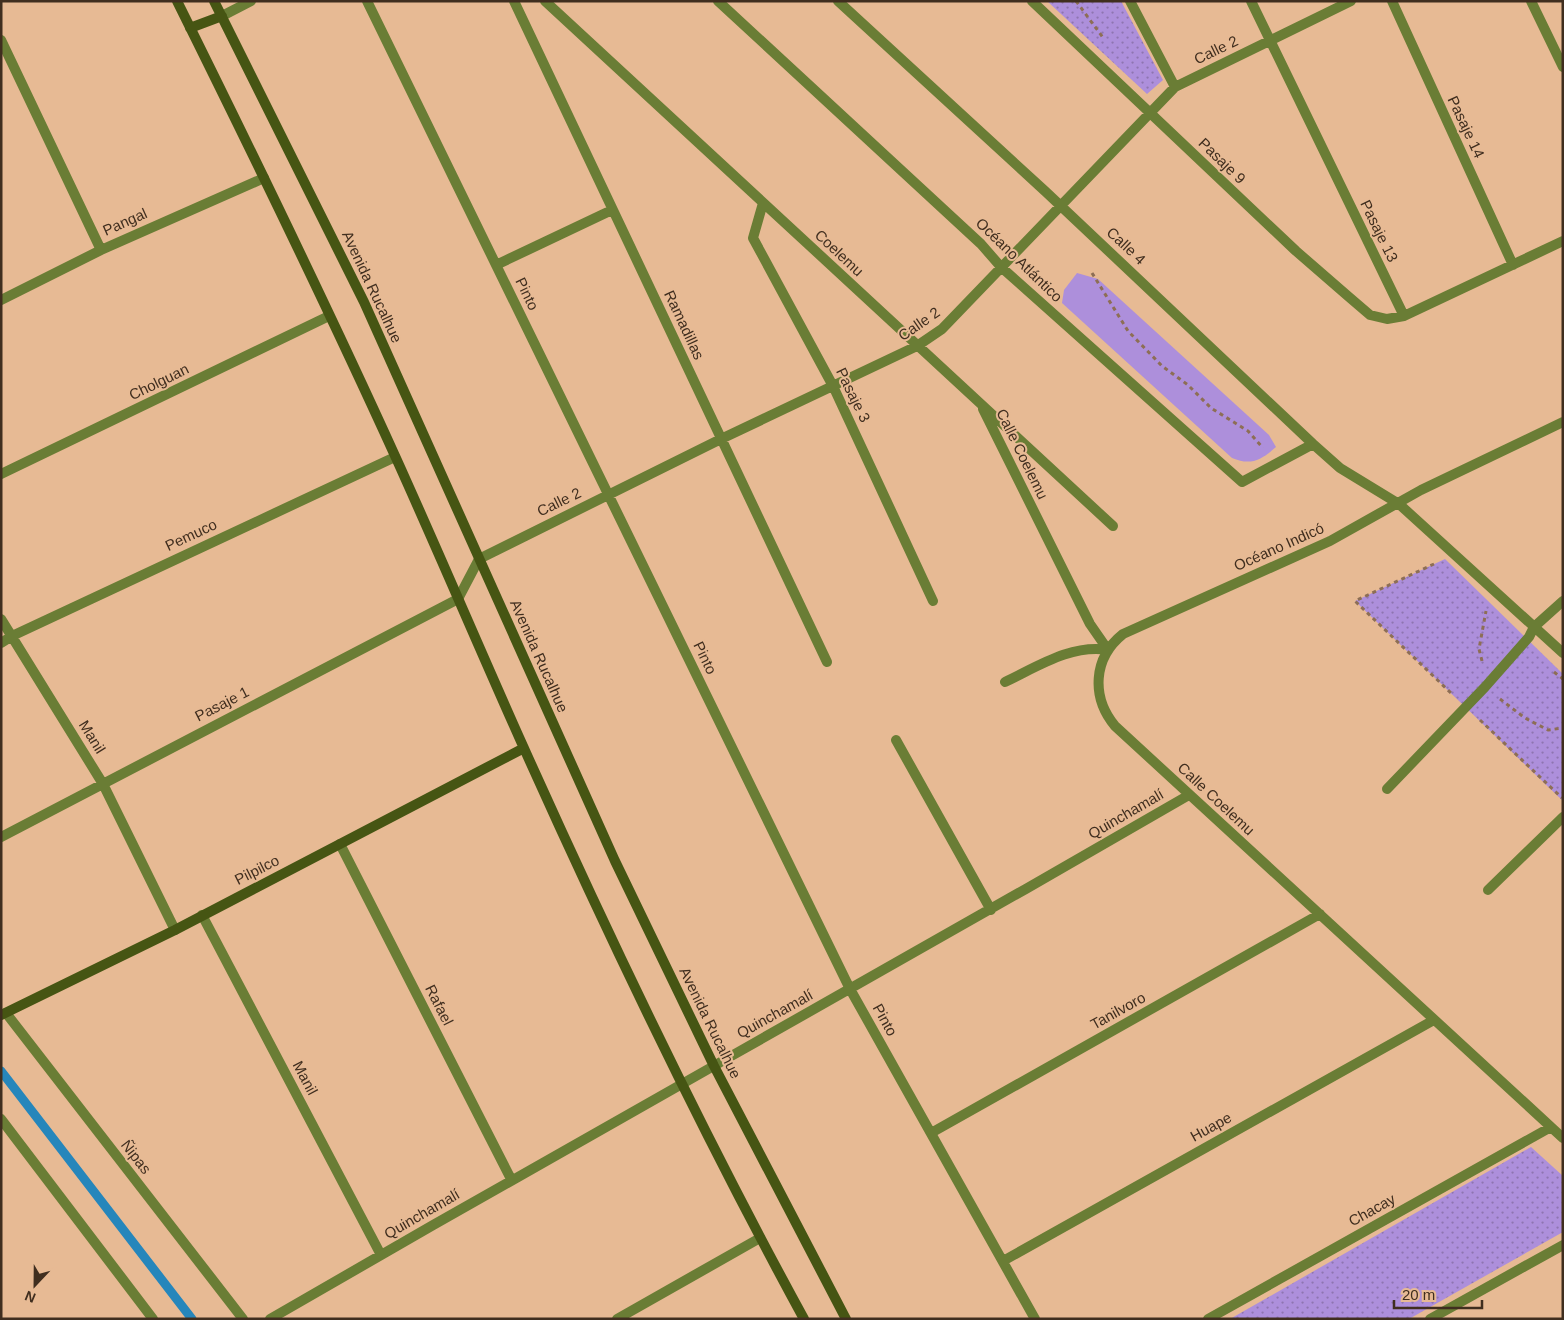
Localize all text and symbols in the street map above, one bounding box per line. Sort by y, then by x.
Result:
street label: Calle 2 [1191,32,1240,67]
street label: Pasaje 14 [1445,93,1488,161]
street label: Pasaje 9 [1195,134,1249,187]
street label: Pasaje 13 [1357,197,1402,264]
street label: Pangal [100,204,150,239]
street label: Océano Atlántico [973,214,1066,305]
street label: Calle 4 [1103,223,1149,268]
street label: Coelemu [812,226,867,279]
street label: Avenida Rucalhue [339,228,406,345]
street label: Pinto [512,275,543,313]
street label: Ramadillas [661,288,708,362]
street label: Calle 2 [895,303,943,344]
street label: Cholguan [126,360,191,403]
street label: Pasaje 3 [833,365,874,425]
street label: Calle Coelemu [993,406,1052,502]
street label: Calle 2 [534,484,583,519]
street label: Pemuco [162,515,219,554]
street label: Océano Indicó [1231,519,1326,574]
street label: Avenida Rucalhue [507,597,572,715]
street label: Pinto [690,639,721,677]
street label: Pasaje 1 [192,683,252,724]
street label: Manil [76,717,109,756]
street label: Calle Coelemu [1175,759,1258,838]
street label: Quinchamalí [1085,785,1167,842]
street label: Pilpilco [232,851,282,888]
street label: Avenida Rucalhue [676,964,745,1081]
street label: Rafael [422,982,457,1028]
street label: Quinchamalí [734,985,816,1041]
street label: Tanilvoro [1087,989,1148,1033]
street label: Pinto [870,1001,901,1039]
street label: Manil [290,1058,321,1098]
street label: Huape [1187,1108,1234,1145]
street label: Ñipas [118,1136,155,1177]
street label: Quinchamalí [381,1185,463,1242]
street label: Chacay [1345,1190,1399,1229]
north arrow [10,1260,60,1310]
scale bar [1394,1278,1482,1310]
text: 20 m [1402,1286,1435,1303]
text: N [22,1288,38,1306]

